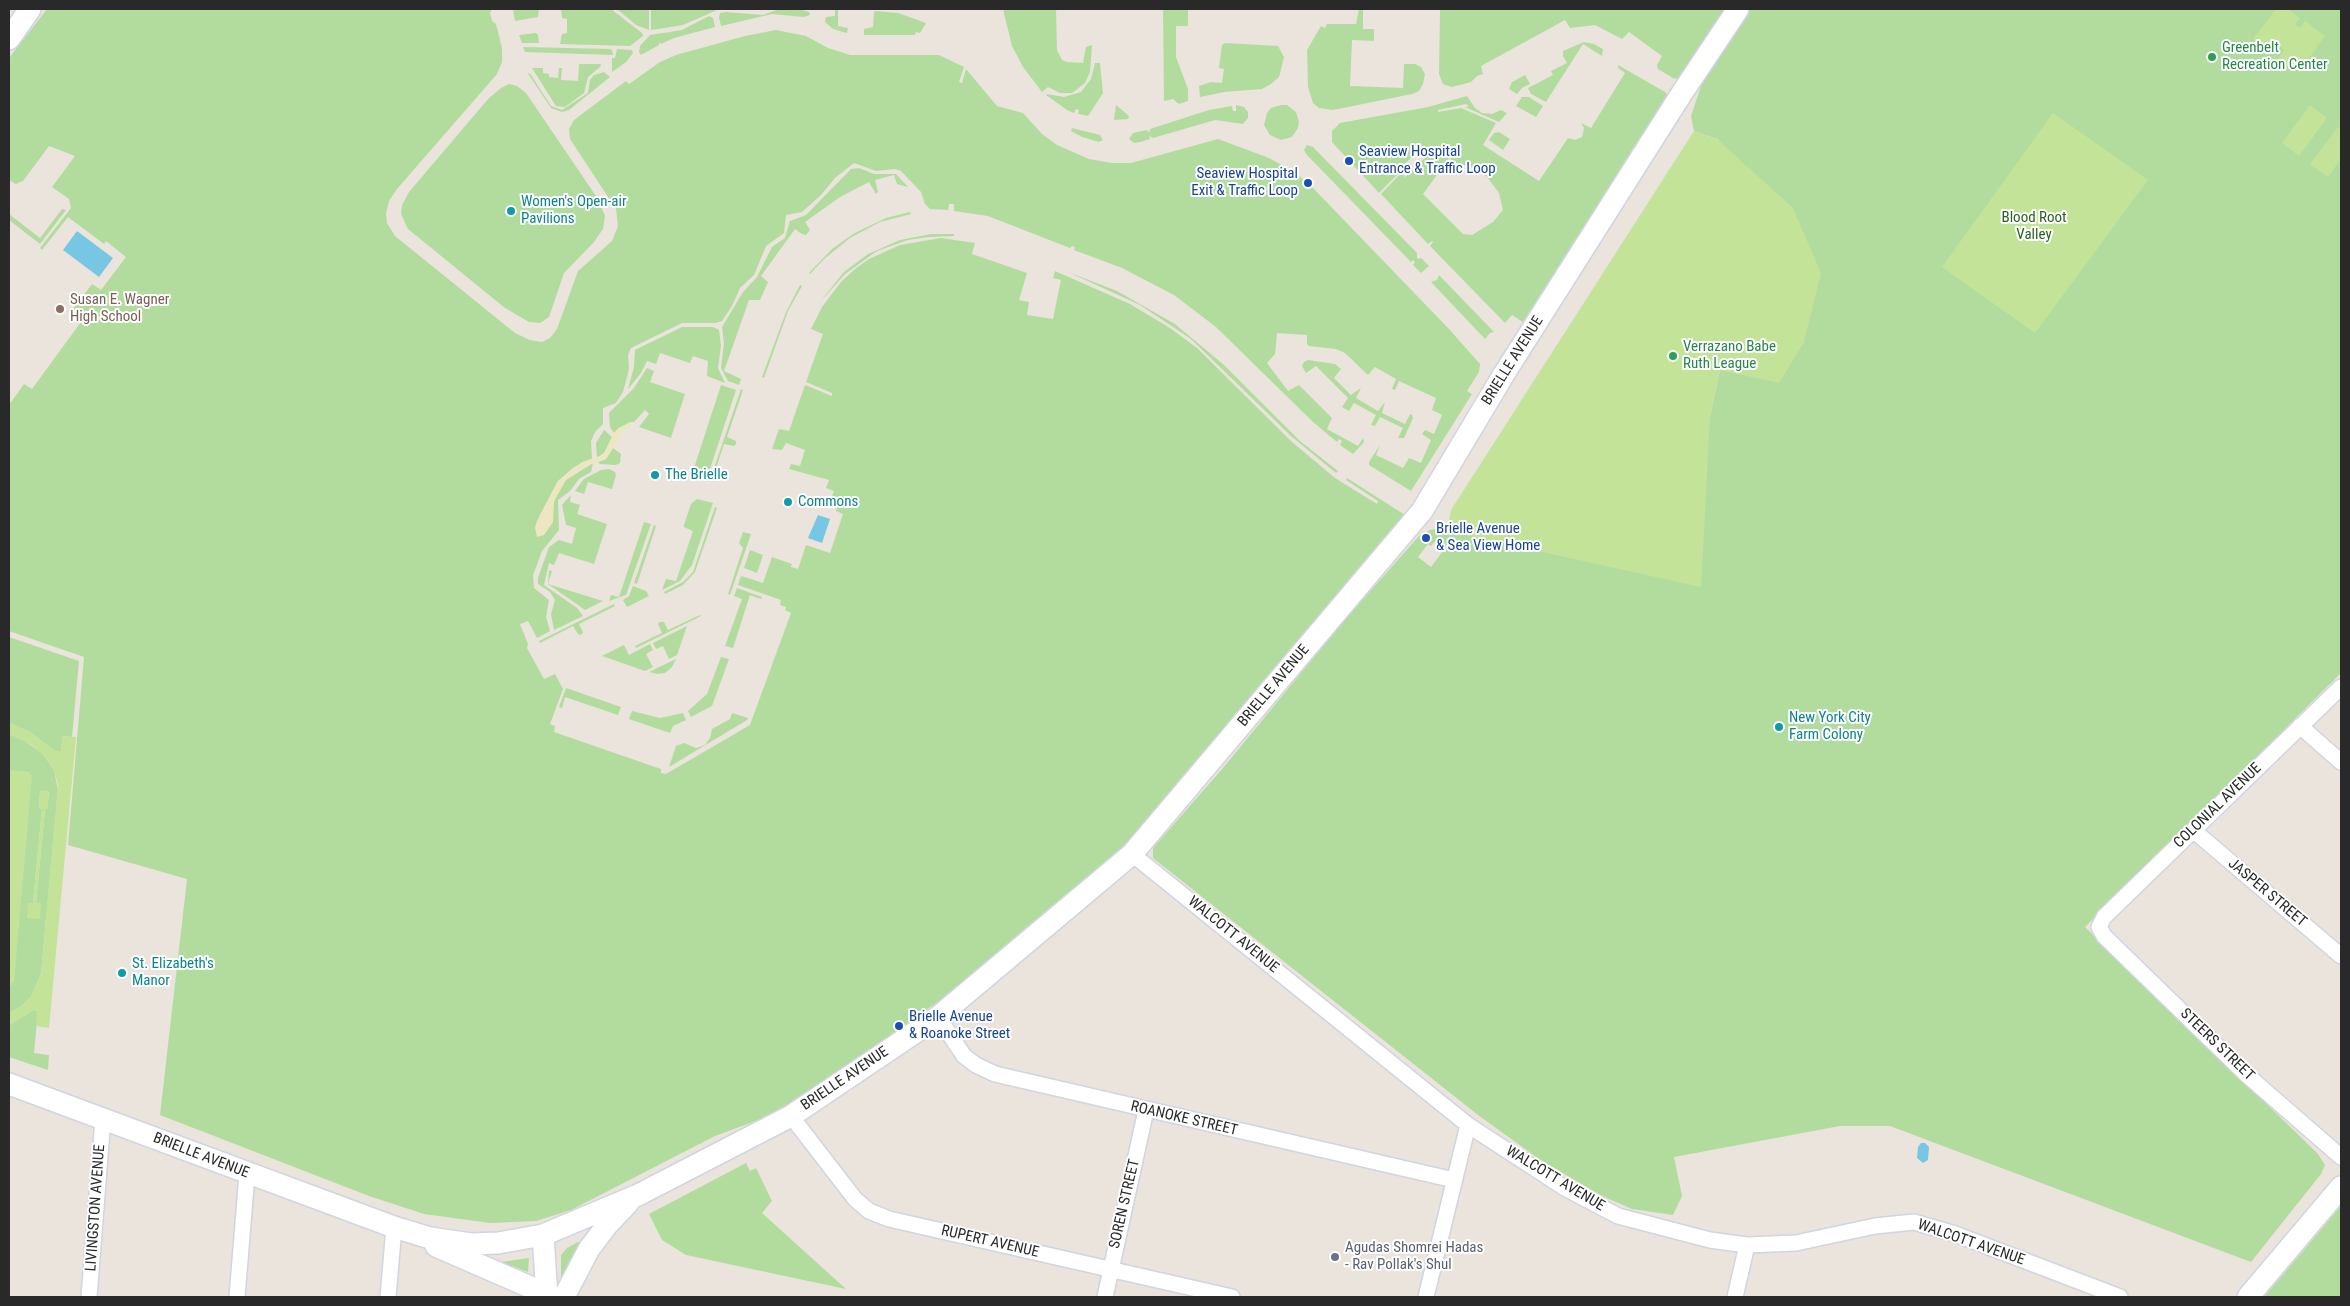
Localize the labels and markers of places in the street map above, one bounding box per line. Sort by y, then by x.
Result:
place label: Greenbelt Recreation Center [2222,39,2328,74]
marker: Greenbelt Recreation Center [2206,51,2218,63]
place label: Seaview Hospital Entrance & Traffic Loop [1359,143,1496,178]
marker: Seaview Hospital Entrance & Traffic Loop [1343,155,1355,167]
place label: Seaview Hospital Exit & Traffic Loop [1191,165,1298,200]
marker: Seaview Hospital Exit & Traffic Loop [1302,177,1314,189]
place label: Women's Open-air Pavilions [521,193,627,228]
marker: Women's Open-air Pavilions [505,205,517,217]
place label: Susan E. Wagner High School [70,291,169,326]
marker: Susan E. Wagner High School [54,303,66,315]
place label: Verrazano Babe Ruth League [1683,338,1776,373]
marker: Verrazano Babe Ruth League [1667,350,1679,362]
place label: The Brielle [665,466,728,484]
marker: The Brielle [649,469,661,481]
place label: Commons [798,493,858,511]
marker: Commons [782,496,794,508]
place label: Brielle Avenue & Sea View Home [1436,520,1540,555]
marker: Brielle Avenue & Sea View Home [1420,532,1432,544]
place label: New York City Farm Colony [1789,709,1871,744]
marker: New York City Farm Colony [1773,721,1785,733]
place label: St. Elizabeth's Manor [132,955,214,990]
marker: St. Elizabeth's Manor [116,967,128,979]
place label: Brielle Avenue & Roanoke Street [909,1008,1010,1043]
marker: Brielle Avenue & Roanoke Street [893,1020,905,1032]
place label: Agudas Shomrei Hadas - Rav Pollak's Shul [1345,1239,1483,1274]
marker: Agudas Shomrei Hadas - Rav Pollak's Shul [1329,1251,1341,1263]

